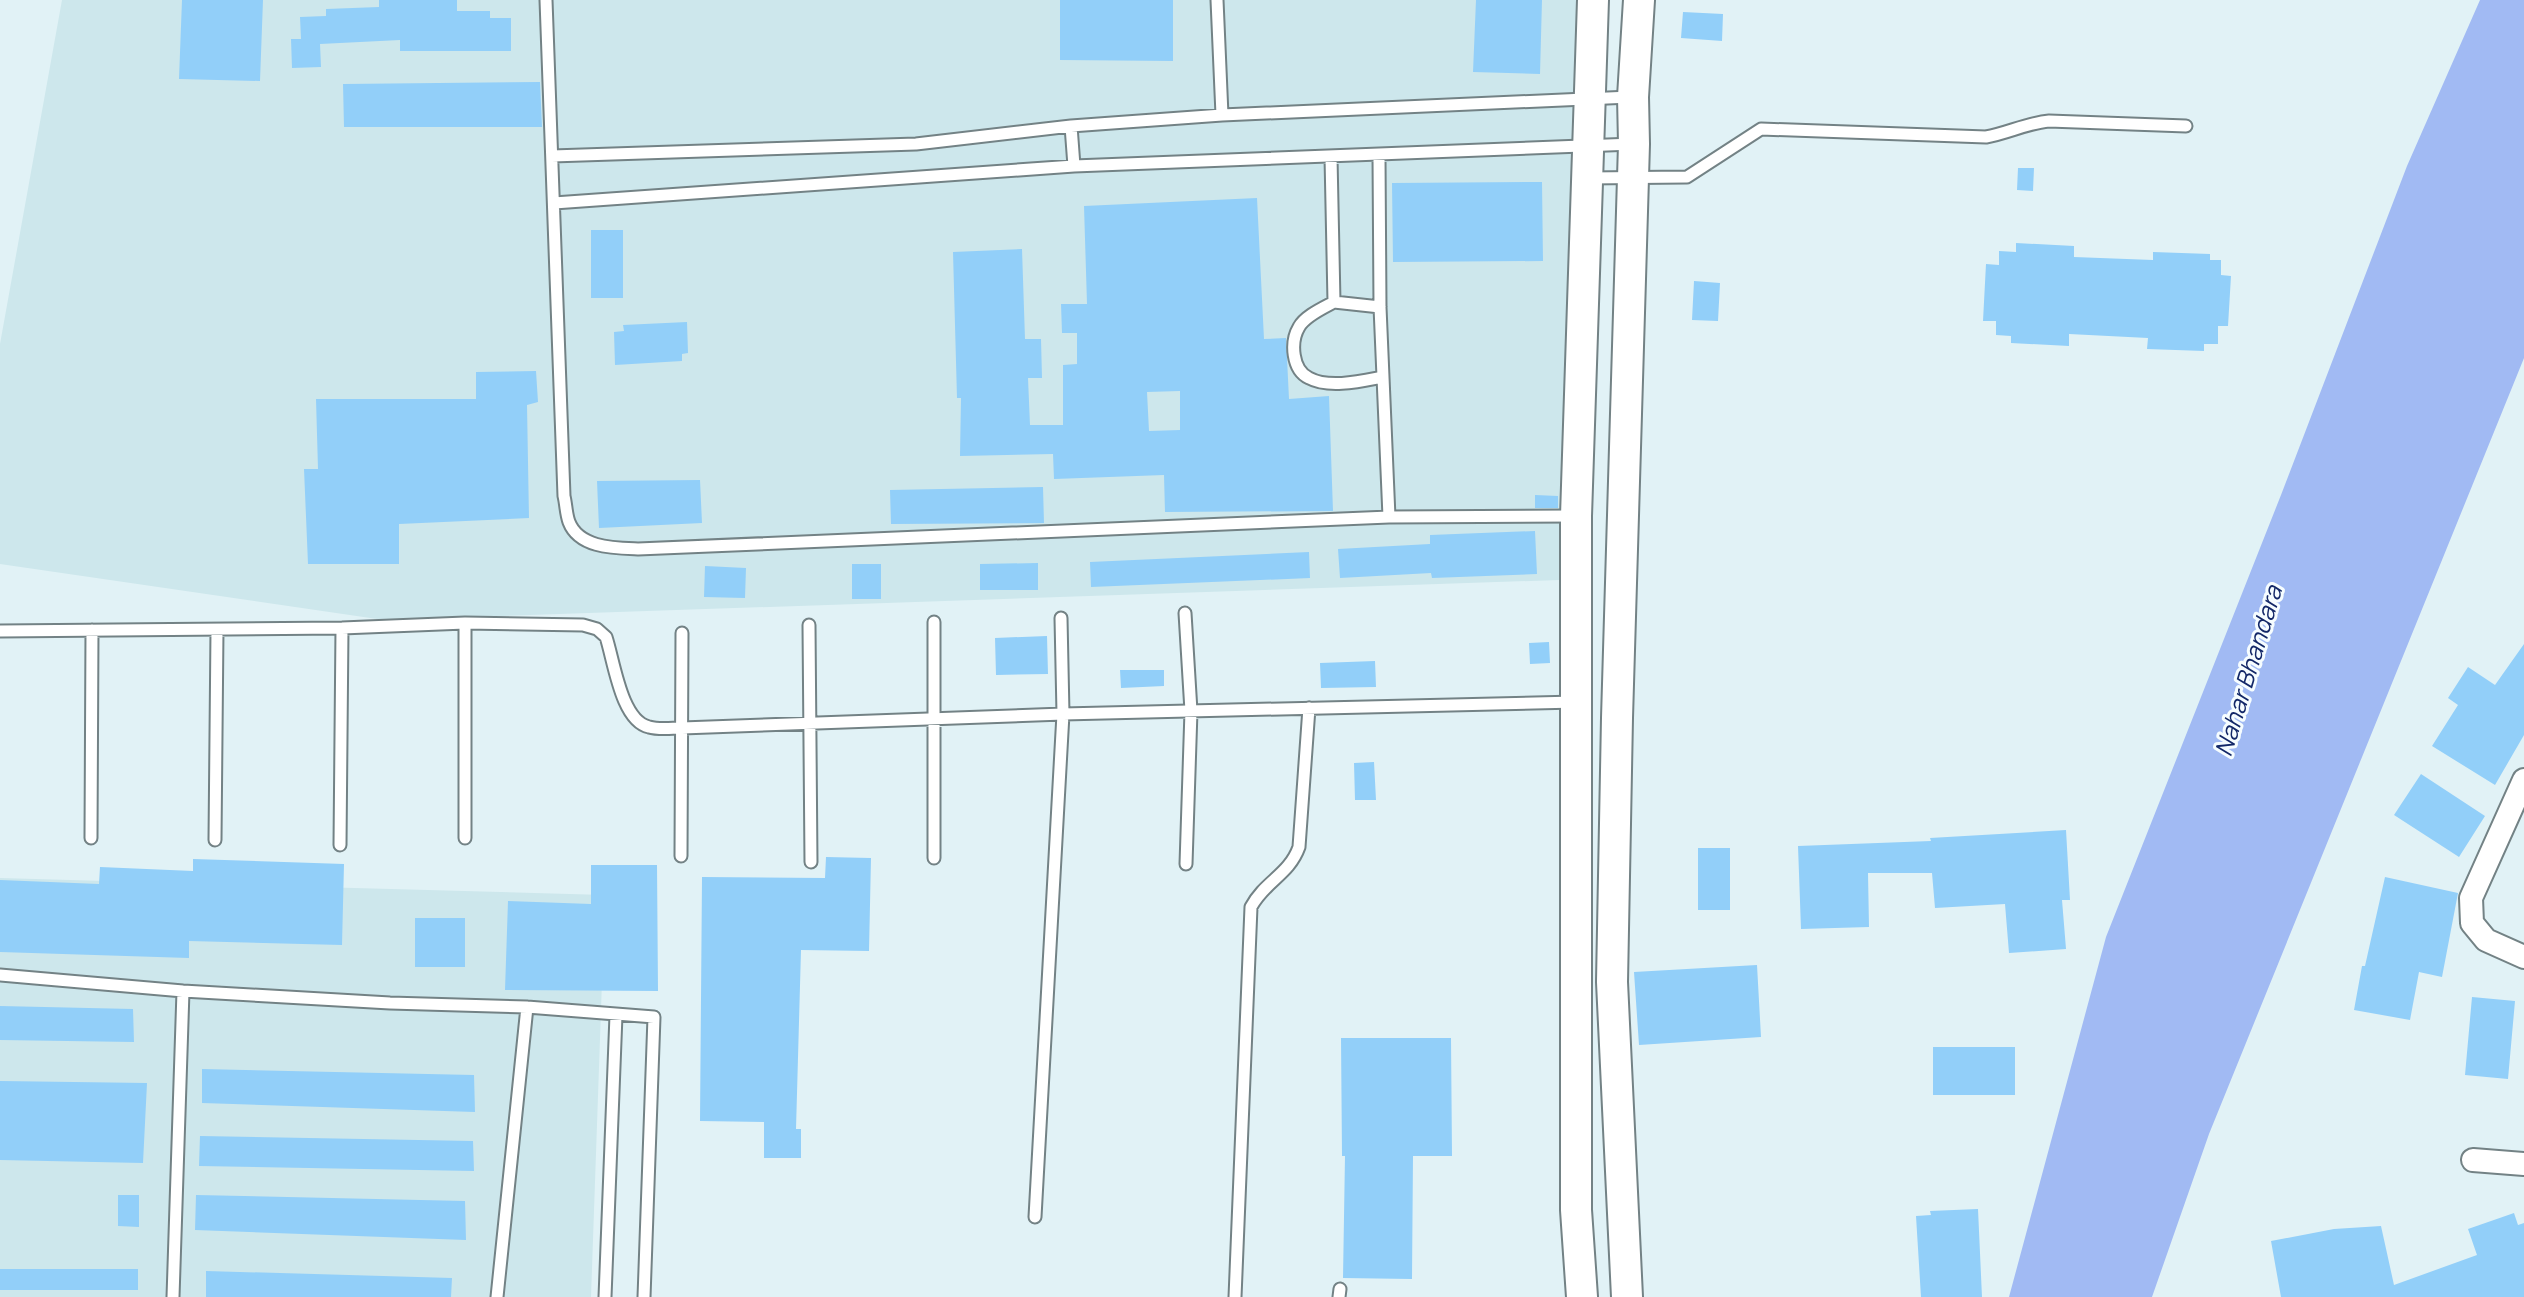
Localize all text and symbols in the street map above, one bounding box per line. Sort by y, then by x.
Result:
water label: Nahar Bhandara [2206,580,2290,760]

